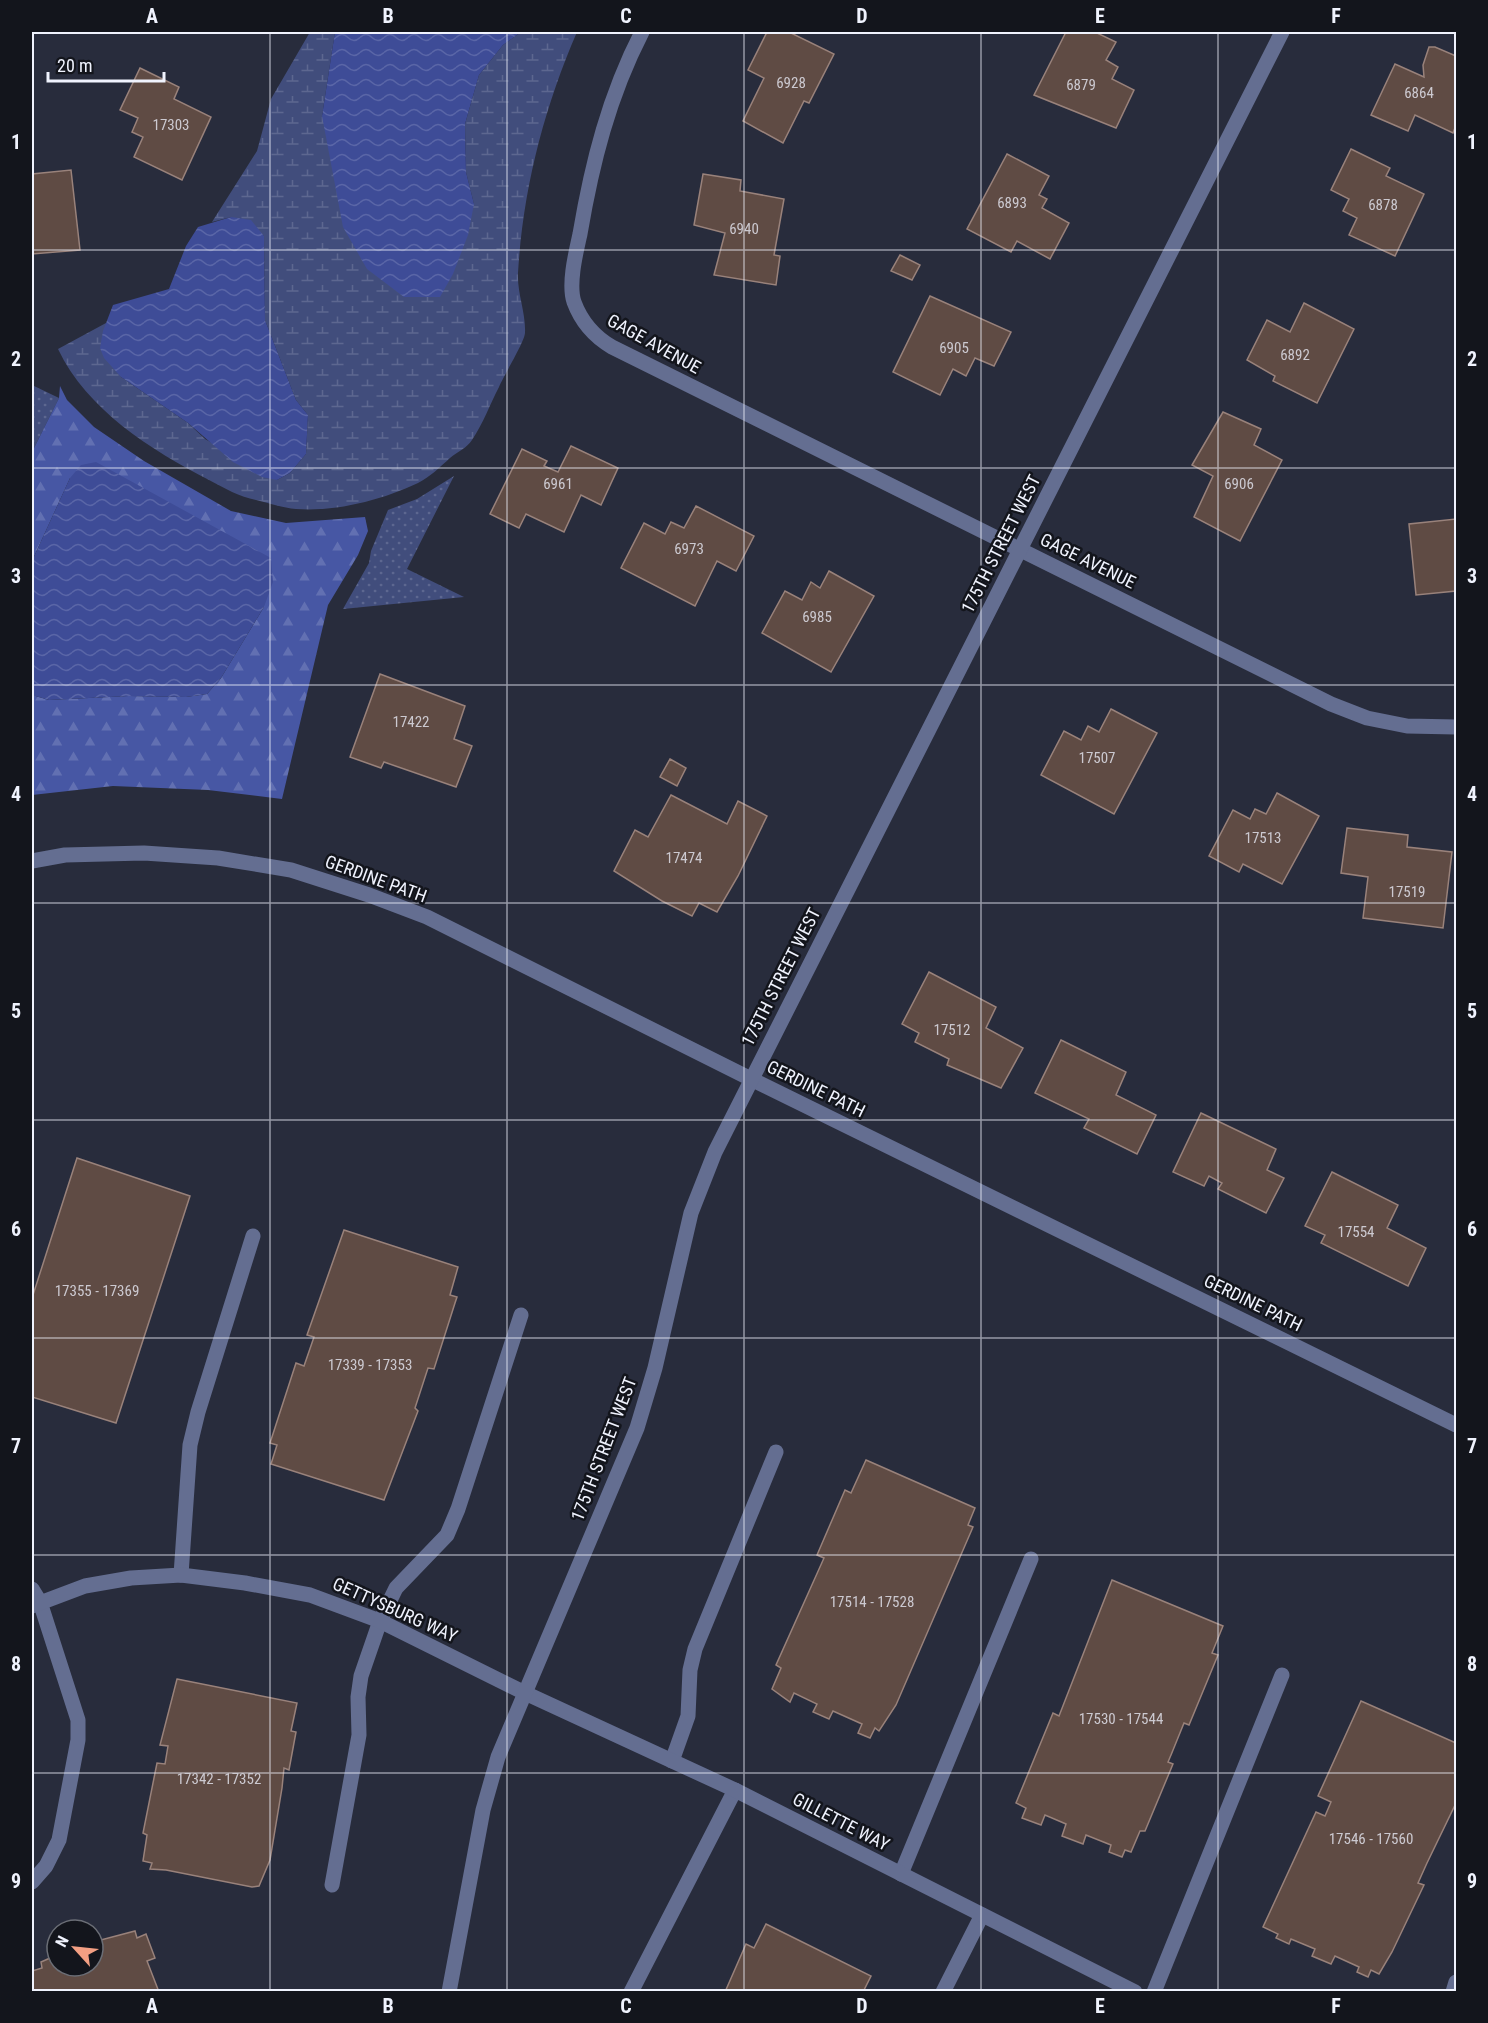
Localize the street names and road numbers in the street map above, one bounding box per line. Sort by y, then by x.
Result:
street label: GAGE AVENUE [604,309,705,378]
street label: 175TH STREET WEST [957,471,1044,616]
street label: GAGE AVENUE [1037,528,1139,593]
street label: GERDINE PATH [322,850,430,907]
street label: 175TH STREET WEST [737,904,824,1049]
street label: GERDINE PATH [764,1056,869,1121]
street label: GERDINE PATH [1201,1270,1306,1335]
street label: 175TH STREET WEST [566,1374,641,1524]
street label: GETTYSBURG WAY [330,1573,461,1647]
street label: GILLETTE WAY [789,1788,894,1855]

